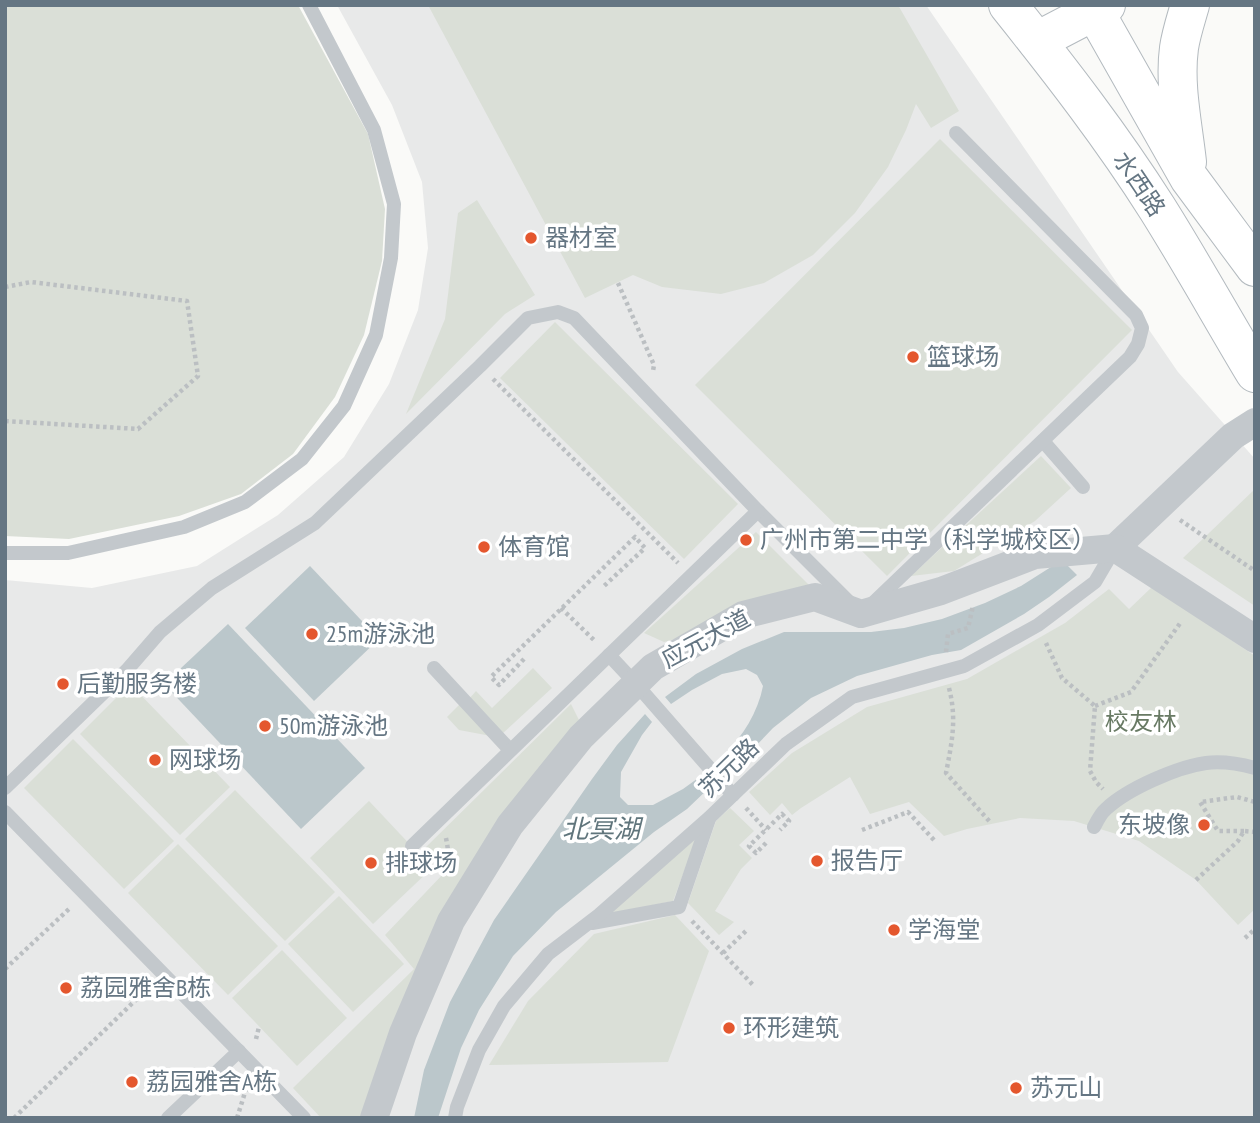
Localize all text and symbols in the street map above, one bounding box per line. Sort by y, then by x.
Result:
street label: 水西路 [1106,145,1172,222]
place label: 器材室 [545,222,617,253]
marker: 器材室 [523,230,539,246]
place label: 篮球场 [927,341,999,372]
marker: 篮球场 [905,349,921,365]
place label: 广州市第二中学（科学城校区） [760,524,1096,555]
place label: 体育馆 [498,531,570,562]
marker: 广州市第二中学（科学城校区） [738,532,754,548]
marker: 体育馆 [476,539,492,555]
street label: 应元大道 [656,602,755,675]
place label: 25m游泳池 [326,618,435,649]
marker: 25m游泳池 [304,626,320,642]
place label: 后勤服务楼 [77,668,197,699]
marker: 后勤服务楼 [55,676,71,692]
park label: 校友林 [1105,706,1177,737]
place label: 50m游泳池 [279,710,388,741]
marker: 50m游泳池 [257,718,273,734]
street label: 苏元路 [692,731,765,804]
place label: 网球场 [169,744,241,775]
marker: 网球场 [147,752,163,768]
place label: 东坡像 [1118,809,1190,840]
water label: 北冥湖 [562,812,644,845]
marker: 东坡像 [1196,817,1212,833]
place label: 报告厅 [831,845,903,876]
place label: 排球场 [385,847,457,878]
marker: 报告厅 [809,853,825,869]
marker: 排球场 [363,855,379,871]
place label: 学海堂 [908,914,980,945]
marker: 学海堂 [886,922,902,938]
place label: 荔园雅舍B栋 [80,972,211,1003]
marker: 荔园雅舍B栋 [58,980,74,996]
place label: 环形建筑 [743,1012,839,1043]
marker: 环形建筑 [721,1020,737,1036]
place label: 荔园雅舍A栋 [146,1066,277,1097]
place label: 苏元山 [1030,1072,1102,1103]
marker: 荔园雅舍A栋 [124,1074,140,1090]
marker: 苏元山 [1008,1080,1024,1096]

